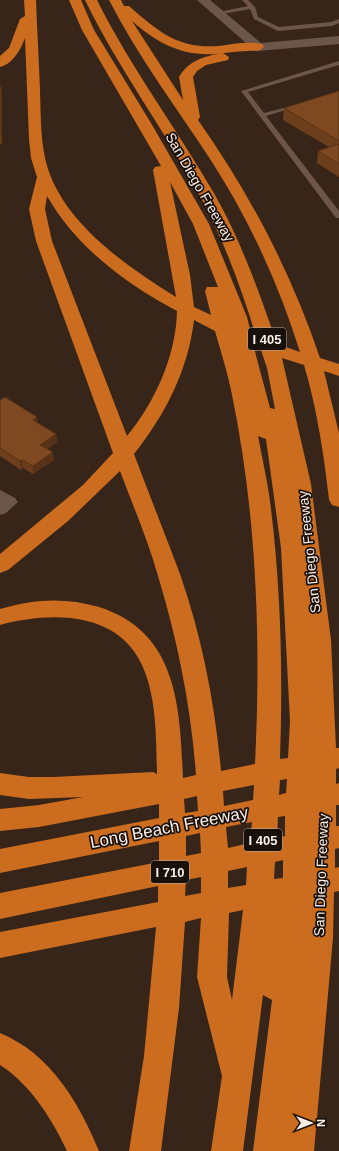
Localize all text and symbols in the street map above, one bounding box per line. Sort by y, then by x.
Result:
street label: San Diego Freeway [162,130,238,244]
road number: I 405 [248,328,286,350]
street label: San Diego Freeway [295,490,323,614]
street label: Long Beach Freeway [88,803,250,852]
street label: San Diego Freeway [311,813,331,937]
road number: I 405 [244,829,282,851]
road number: I 710 [151,861,189,883]
north arrow [291,1103,331,1143]
text: N [315,1119,327,1127]

